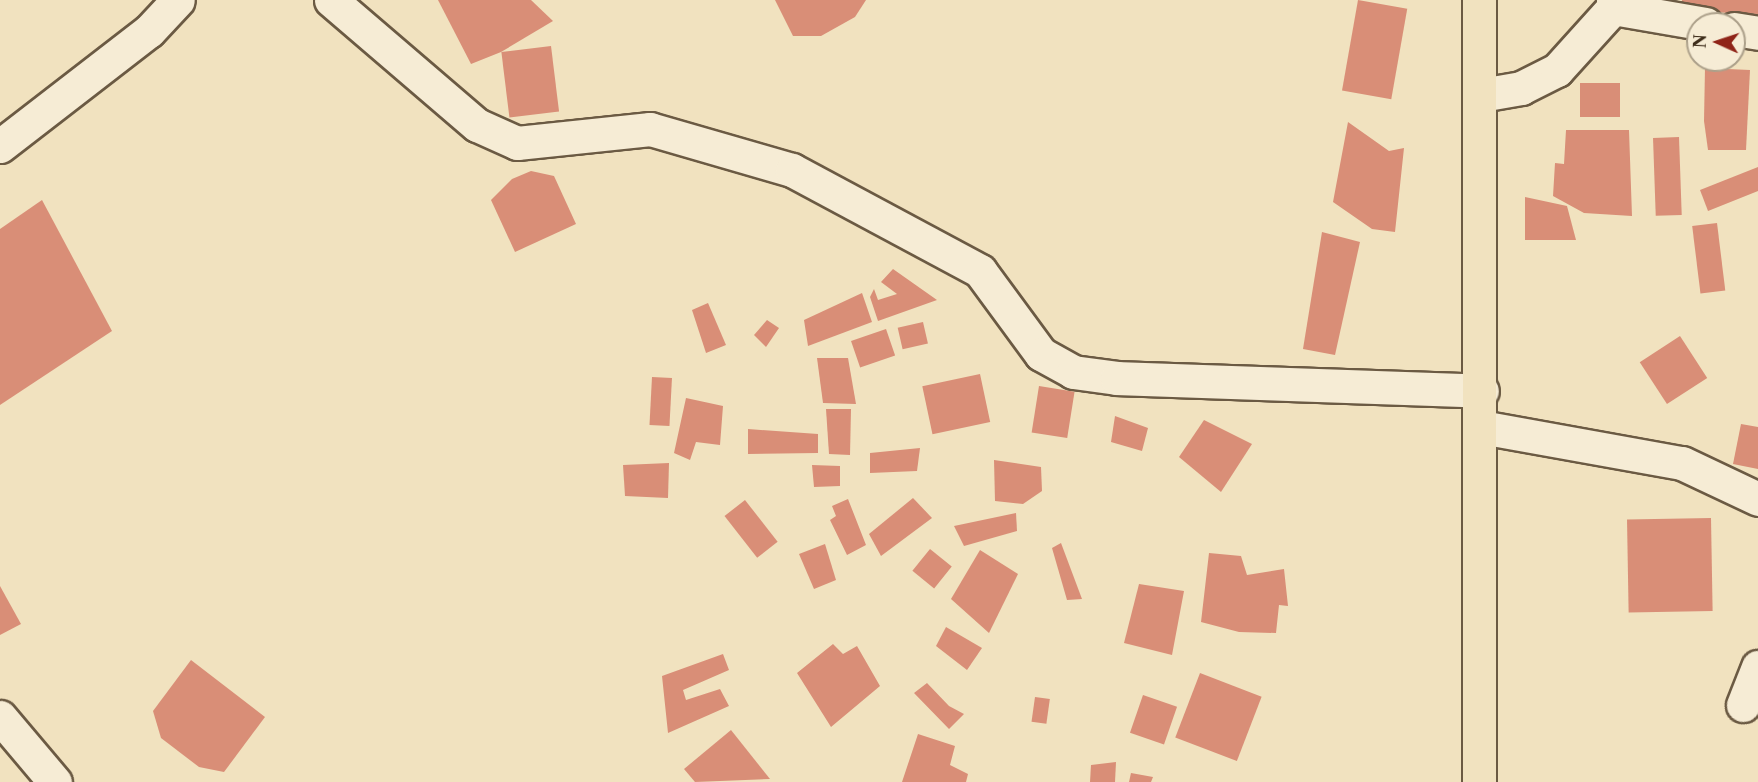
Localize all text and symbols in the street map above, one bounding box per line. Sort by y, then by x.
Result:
north arrow [1686,12,1746,72]
text: N [1690,34,1710,49]

